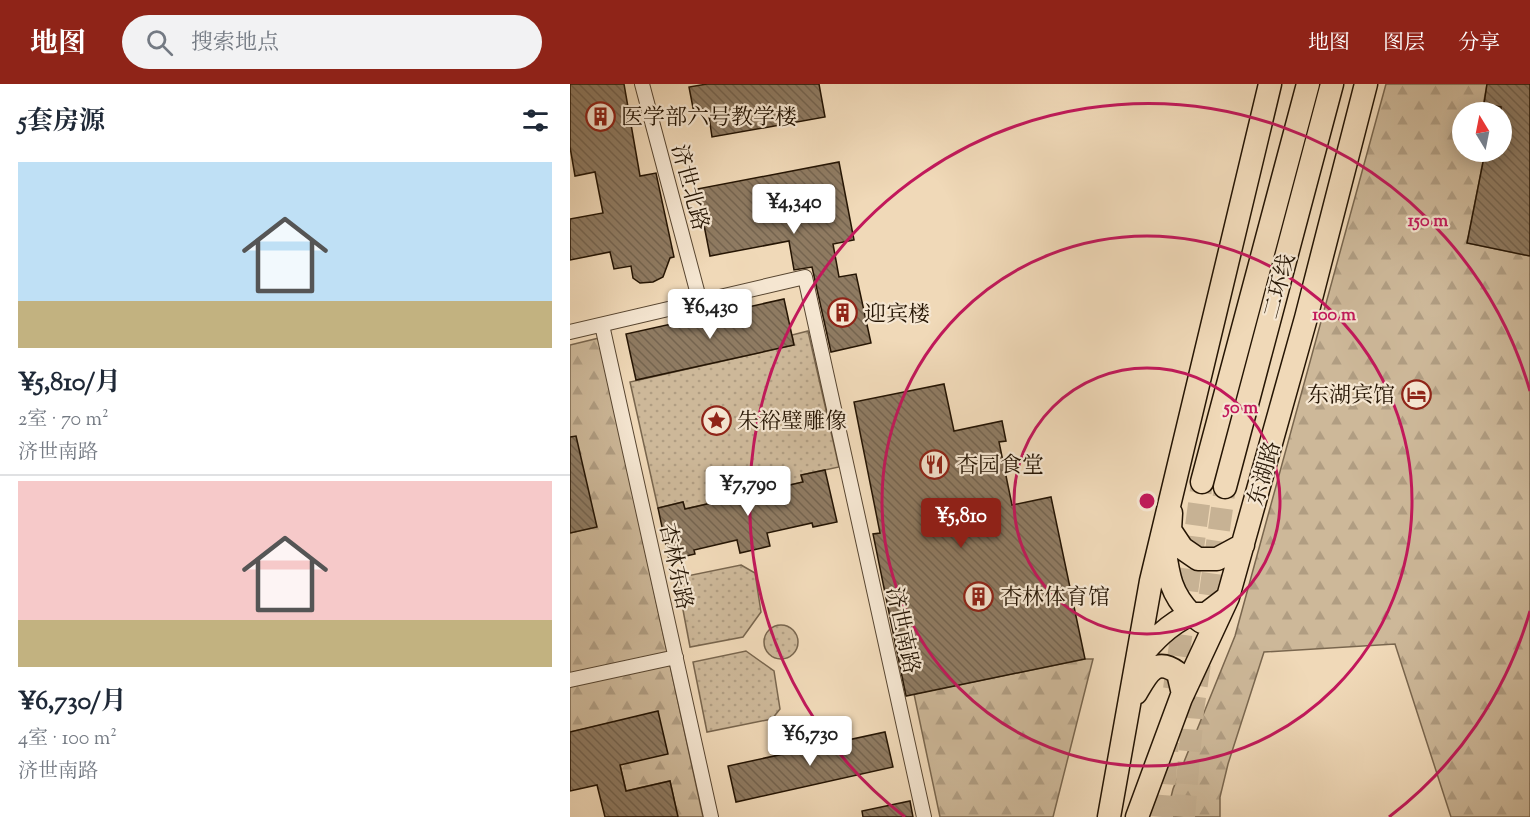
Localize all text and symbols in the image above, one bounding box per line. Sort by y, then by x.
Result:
search box [122,15,542,69]
text: 地图 [30,25,86,65]
icon: search [143,26,176,59]
text: 搜索地点 [191,28,279,60]
text: 地图 [1308,29,1350,59]
text: 图层 [1383,29,1425,59]
text: 分享 [1458,29,1500,59]
building icon: 医学部六号教学楼 [584,100,616,132]
north arrow [1452,102,1512,162]
map controls [1452,102,1512,162]
place label: 医学部六号教学楼 [621,103,797,135]
text: 5套房源 [18,104,105,141]
icon: filters [519,104,552,137]
street label: 济世北路 [661,141,715,234]
pin: ¥4,340 [745,184,843,235]
text: ¥4,340 [766,189,822,218]
icon: home [231,201,339,309]
text: 150 m [1408,209,1448,235]
street label: 二环线 [1257,251,1305,323]
pin: ¥6,430 [661,289,759,340]
text: ¥6,430 [682,294,738,323]
building icon: 迎宾楼 [827,297,859,329]
place label: 迎宾楼 [864,300,930,332]
text: 100 m [1312,303,1356,329]
text: ¥5,810/月 [18,365,121,402]
hotel icon: 东湖宾馆 [1400,378,1432,410]
place label: 东湖宾馆 [1307,381,1395,413]
text: 50 m [1222,396,1258,422]
place icon: 朱裕璧雕像 [700,404,732,436]
text: 2室 · 70 m² [18,406,109,435]
place label: 朱裕璧雕像 [737,407,847,439]
street label: 东湖路 [1241,438,1290,510]
text: 济世南路 [18,439,98,468]
restaurant icon: 杏园食堂 [919,448,951,480]
place label: 杏园食堂 [956,451,1044,483]
pin: ¥7,790 [699,466,797,517]
text: ¥7,790 [720,471,776,500]
centre of rings [1137,491,1157,511]
pin: ¥5,810 [912,498,1010,549]
text: ¥5,810 [935,503,987,532]
icon: home [231,520,339,628]
street label: 杏林东路 [649,520,699,613]
building icon: 杏林体育馆 [963,580,995,612]
place label: 杏林体育馆 [1000,583,1110,615]
street label: 济世南路 [876,584,926,677]
text: ¥6,730/月 [18,684,127,721]
pin: ¥6,730 [761,716,859,767]
text: ¥6,730 [782,721,838,750]
text: 4室 · 100 m² [18,725,117,754]
text: 济世南路 [18,758,98,787]

